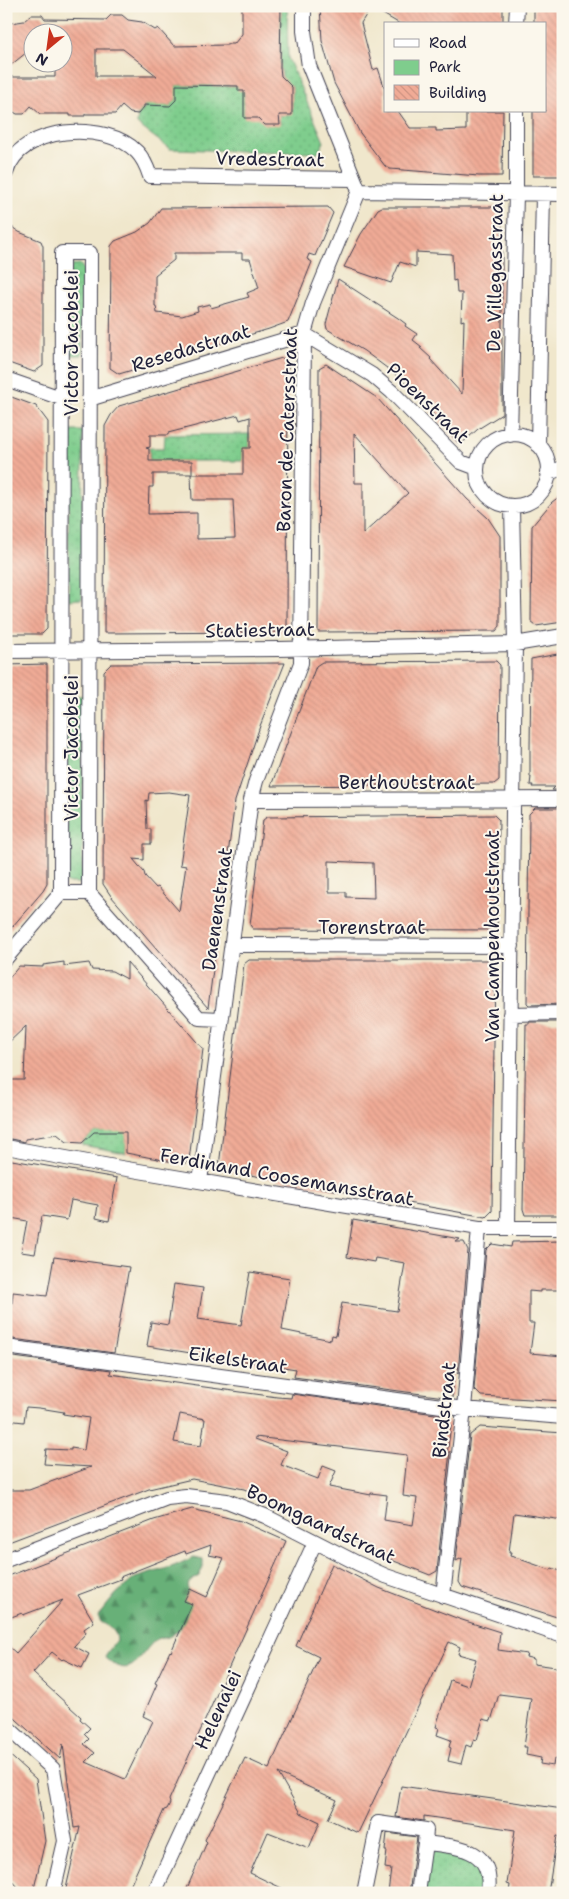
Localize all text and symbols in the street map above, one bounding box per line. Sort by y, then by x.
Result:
north arrow [22,22,72,72]
legend [384,22,546,112]
text: Road [429,33,467,53]
text: N [32,49,51,70]
text: Park [429,57,461,77]
text: Building [429,83,486,103]
street label: Vredestraat [215,146,325,172]
street label: De Villegasstraat [481,194,509,352]
street label: Victor Jacobslei [59,270,84,416]
street label: Resedastraat [128,318,254,378]
street label: Baron de Catersstraat [271,328,303,532]
street label: Pioenstraat [381,357,475,449]
street label: Statiestraat [205,617,315,643]
street label: Victor Jacobslei [59,675,84,821]
street label: Berthoutstraat [339,770,475,795]
street label: Van Campenhoutstraat [480,830,505,1042]
street label: Daenenstraat [196,846,238,972]
street label: Torenstraat [318,915,426,940]
street label: Ferdinand Coosemansstraat [158,1142,416,1212]
street label: Eikelstraat [187,1341,289,1379]
street label: Bindstraat [427,1361,461,1459]
street label: Boomgaardstraat [242,1478,400,1570]
street label: Helenalei [189,1666,247,1754]

